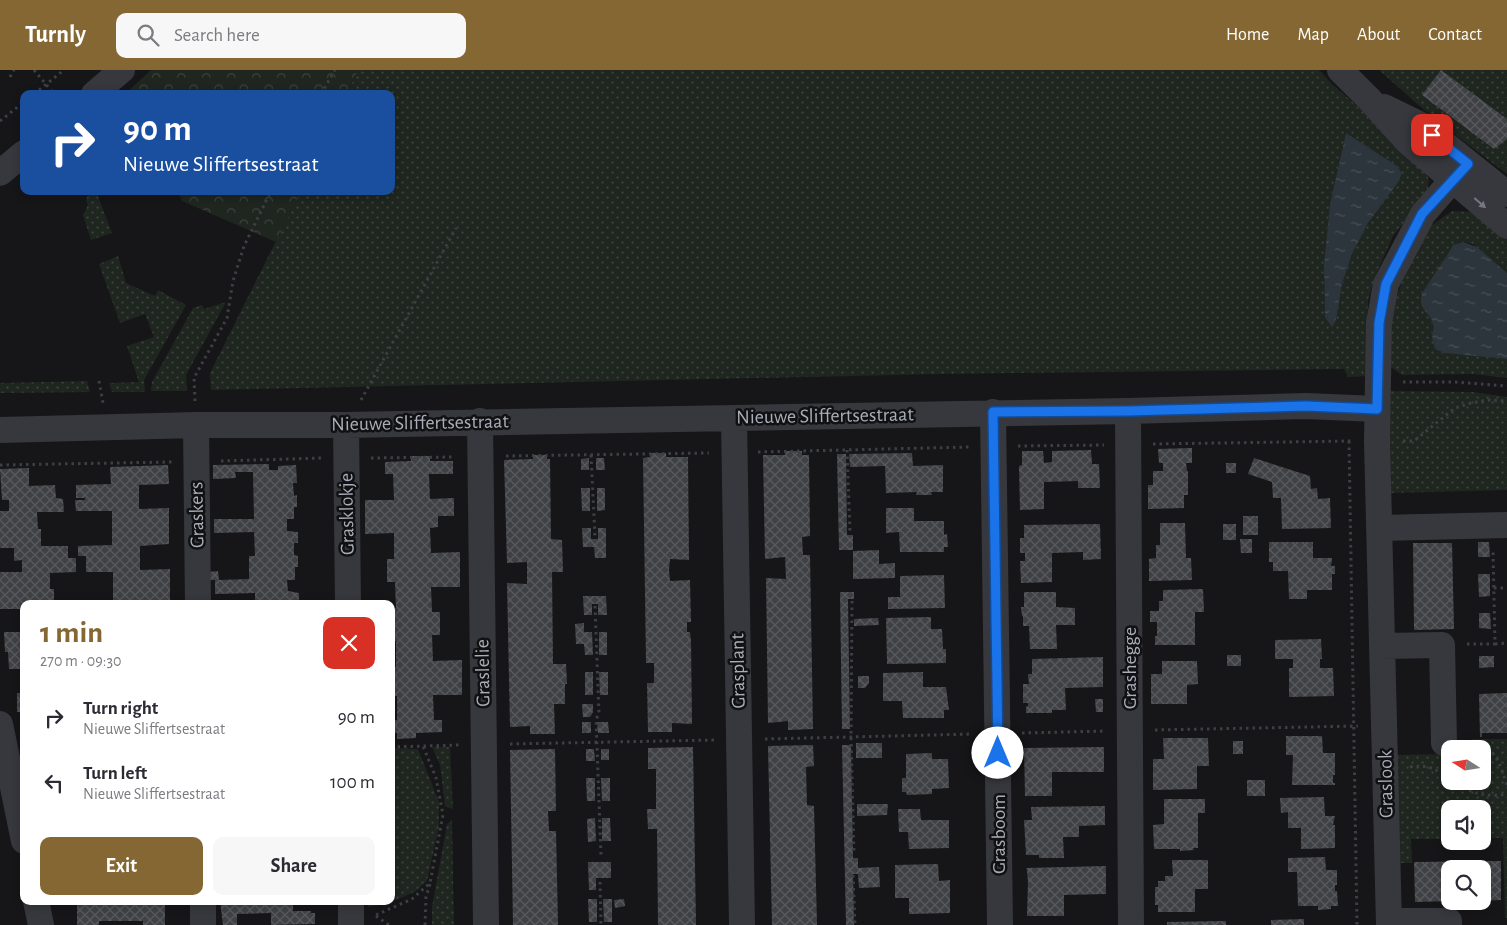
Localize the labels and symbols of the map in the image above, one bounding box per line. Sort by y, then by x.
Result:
pin [1411,114,1453,156]
one-way arrow [1474,197,1487,208]
street label: Nieuwe Sliffertsestraat [736,404,915,428]
street label: Nieuwe Sliffertsestraat [331,411,510,435]
street label: Grasklokje [336,473,358,555]
street label: Graskers [186,482,208,548]
street label: Grashegge [1120,627,1140,709]
street label: Grasplant [727,633,749,709]
street label: Graslelie [472,639,494,707]
position arrow [971,726,1023,778]
north arrow [1441,740,1491,790]
street label: Graslook [1375,750,1397,818]
street label: Grasboom [989,794,1009,874]

